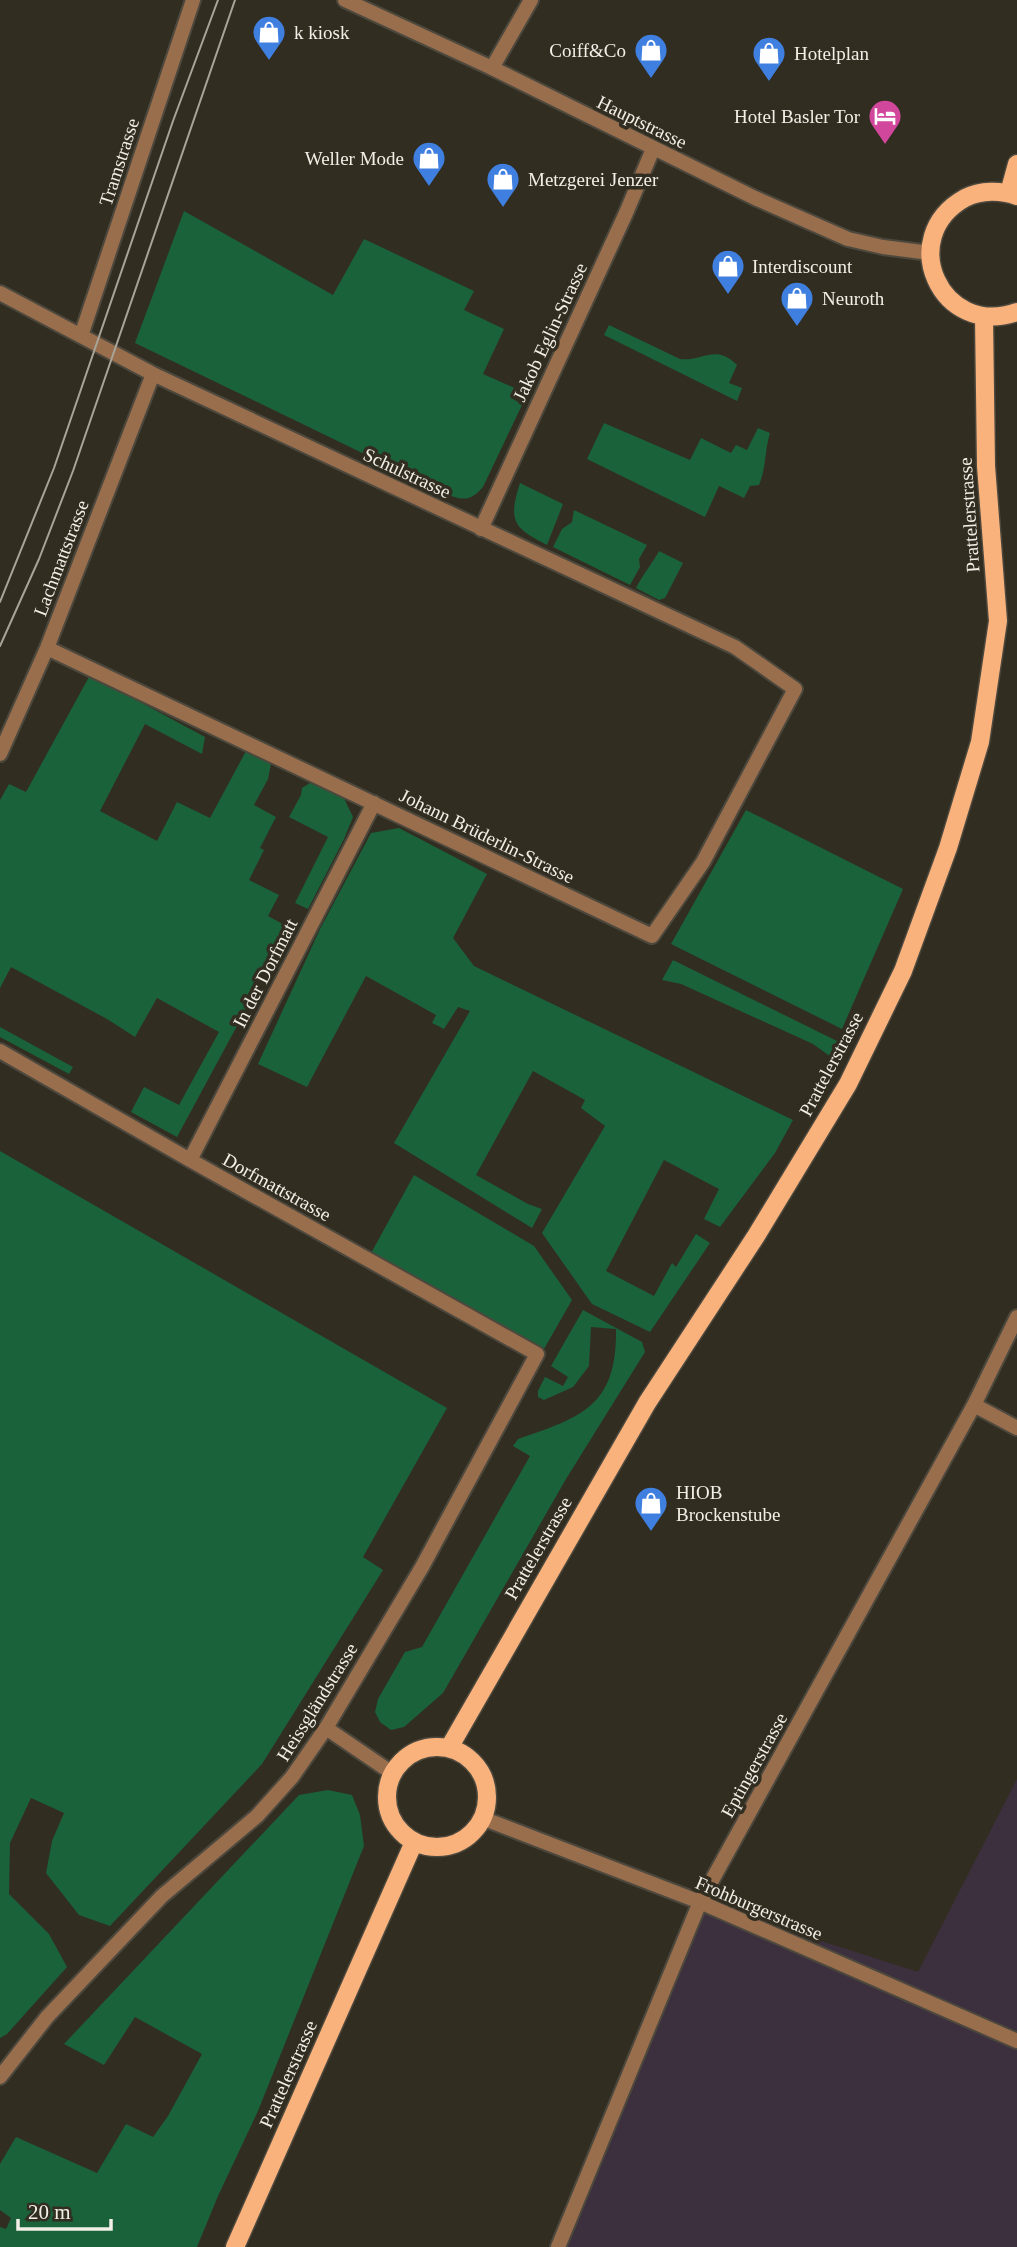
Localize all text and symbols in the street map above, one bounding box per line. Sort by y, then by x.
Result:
shop icon: k kiosk [250,13,288,62]
place label: k kiosk [294,22,350,43]
shop icon: Coiff&Co [632,31,670,80]
shop icon: Hotelplan [750,34,788,83]
place label: Coiff&Co [549,40,626,61]
place label: Hotelplan [794,43,869,64]
street label: Hauptstrasse [594,91,690,153]
hotel icon: Hotel Basler Tor [866,97,904,146]
place label: Hotel Basler Tor [734,106,861,127]
street label: Tramstrasse [95,115,143,209]
shop icon: Weller Mode [410,139,448,188]
place label: Weller Mode [305,148,404,169]
shop icon: Metzgerei Jenzer [484,160,522,209]
place label: Metzgerei Jenzer [528,169,659,190]
shop icon: Interdiscount [709,247,747,296]
place label: Interdiscount [752,256,853,277]
street label: Jakob Eglin-Strasse [509,259,591,405]
shop icon: Neuroth [778,279,816,328]
place label: Neuroth [822,288,885,309]
street label: Schulstrasse [360,444,454,502]
street label: Prattelerstrasse [955,457,983,573]
street label: Lachmattstrasse [29,497,93,619]
street label: Johann Brüderlin-Strasse [396,785,578,887]
street label: In der Dorfmatt [229,914,302,1031]
street label: Prattelerstrasse [795,1008,867,1120]
street label: Dorfmattstrasse [219,1149,335,1225]
place label: HIOB Brockenstube [676,1482,780,1525]
shop icon: HIOB Brockenstube [632,1484,670,1533]
street label: Prattelerstrasse [500,1493,576,1603]
street label: Heissgländstrasse [272,1639,362,1765]
street label: Eptingerstrasse [717,1709,791,1821]
street label: Frohburgerstrasse [692,1872,826,1944]
street label: Prattelerstrasse [255,2017,321,2131]
scale bar [18,2188,110,2232]
text: 20 m [28,2200,71,2224]

